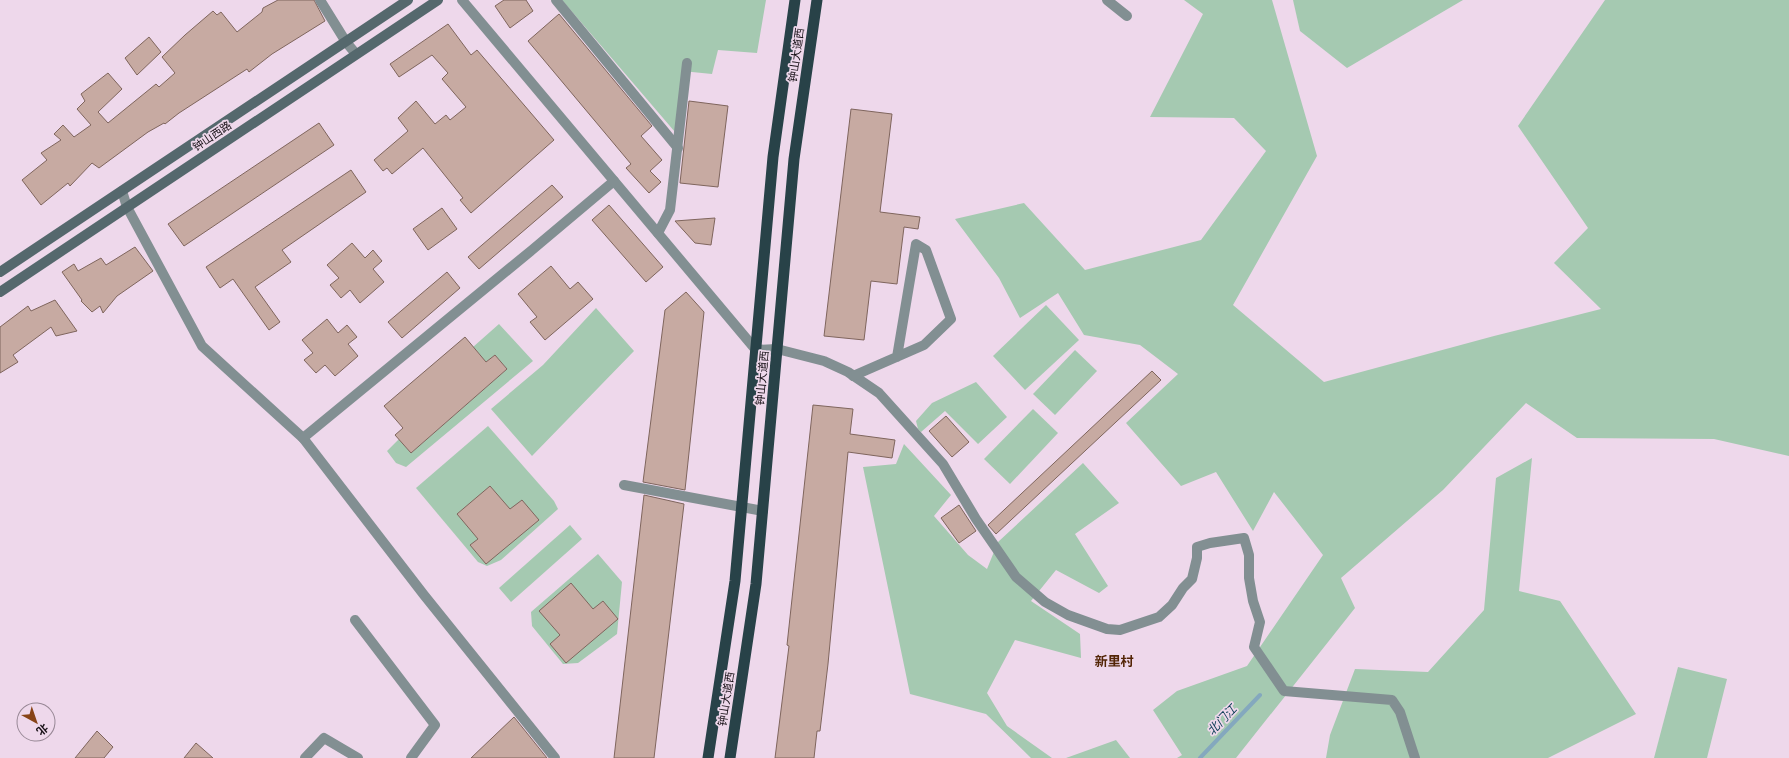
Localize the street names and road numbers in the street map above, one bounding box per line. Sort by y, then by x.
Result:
street label: 钟山大道西 [784,27,807,83]
street label: 钟山西路 [189,117,234,154]
street label: 钟山大道西 [752,350,771,406]
street label: 钟山大道西 [714,671,737,727]

